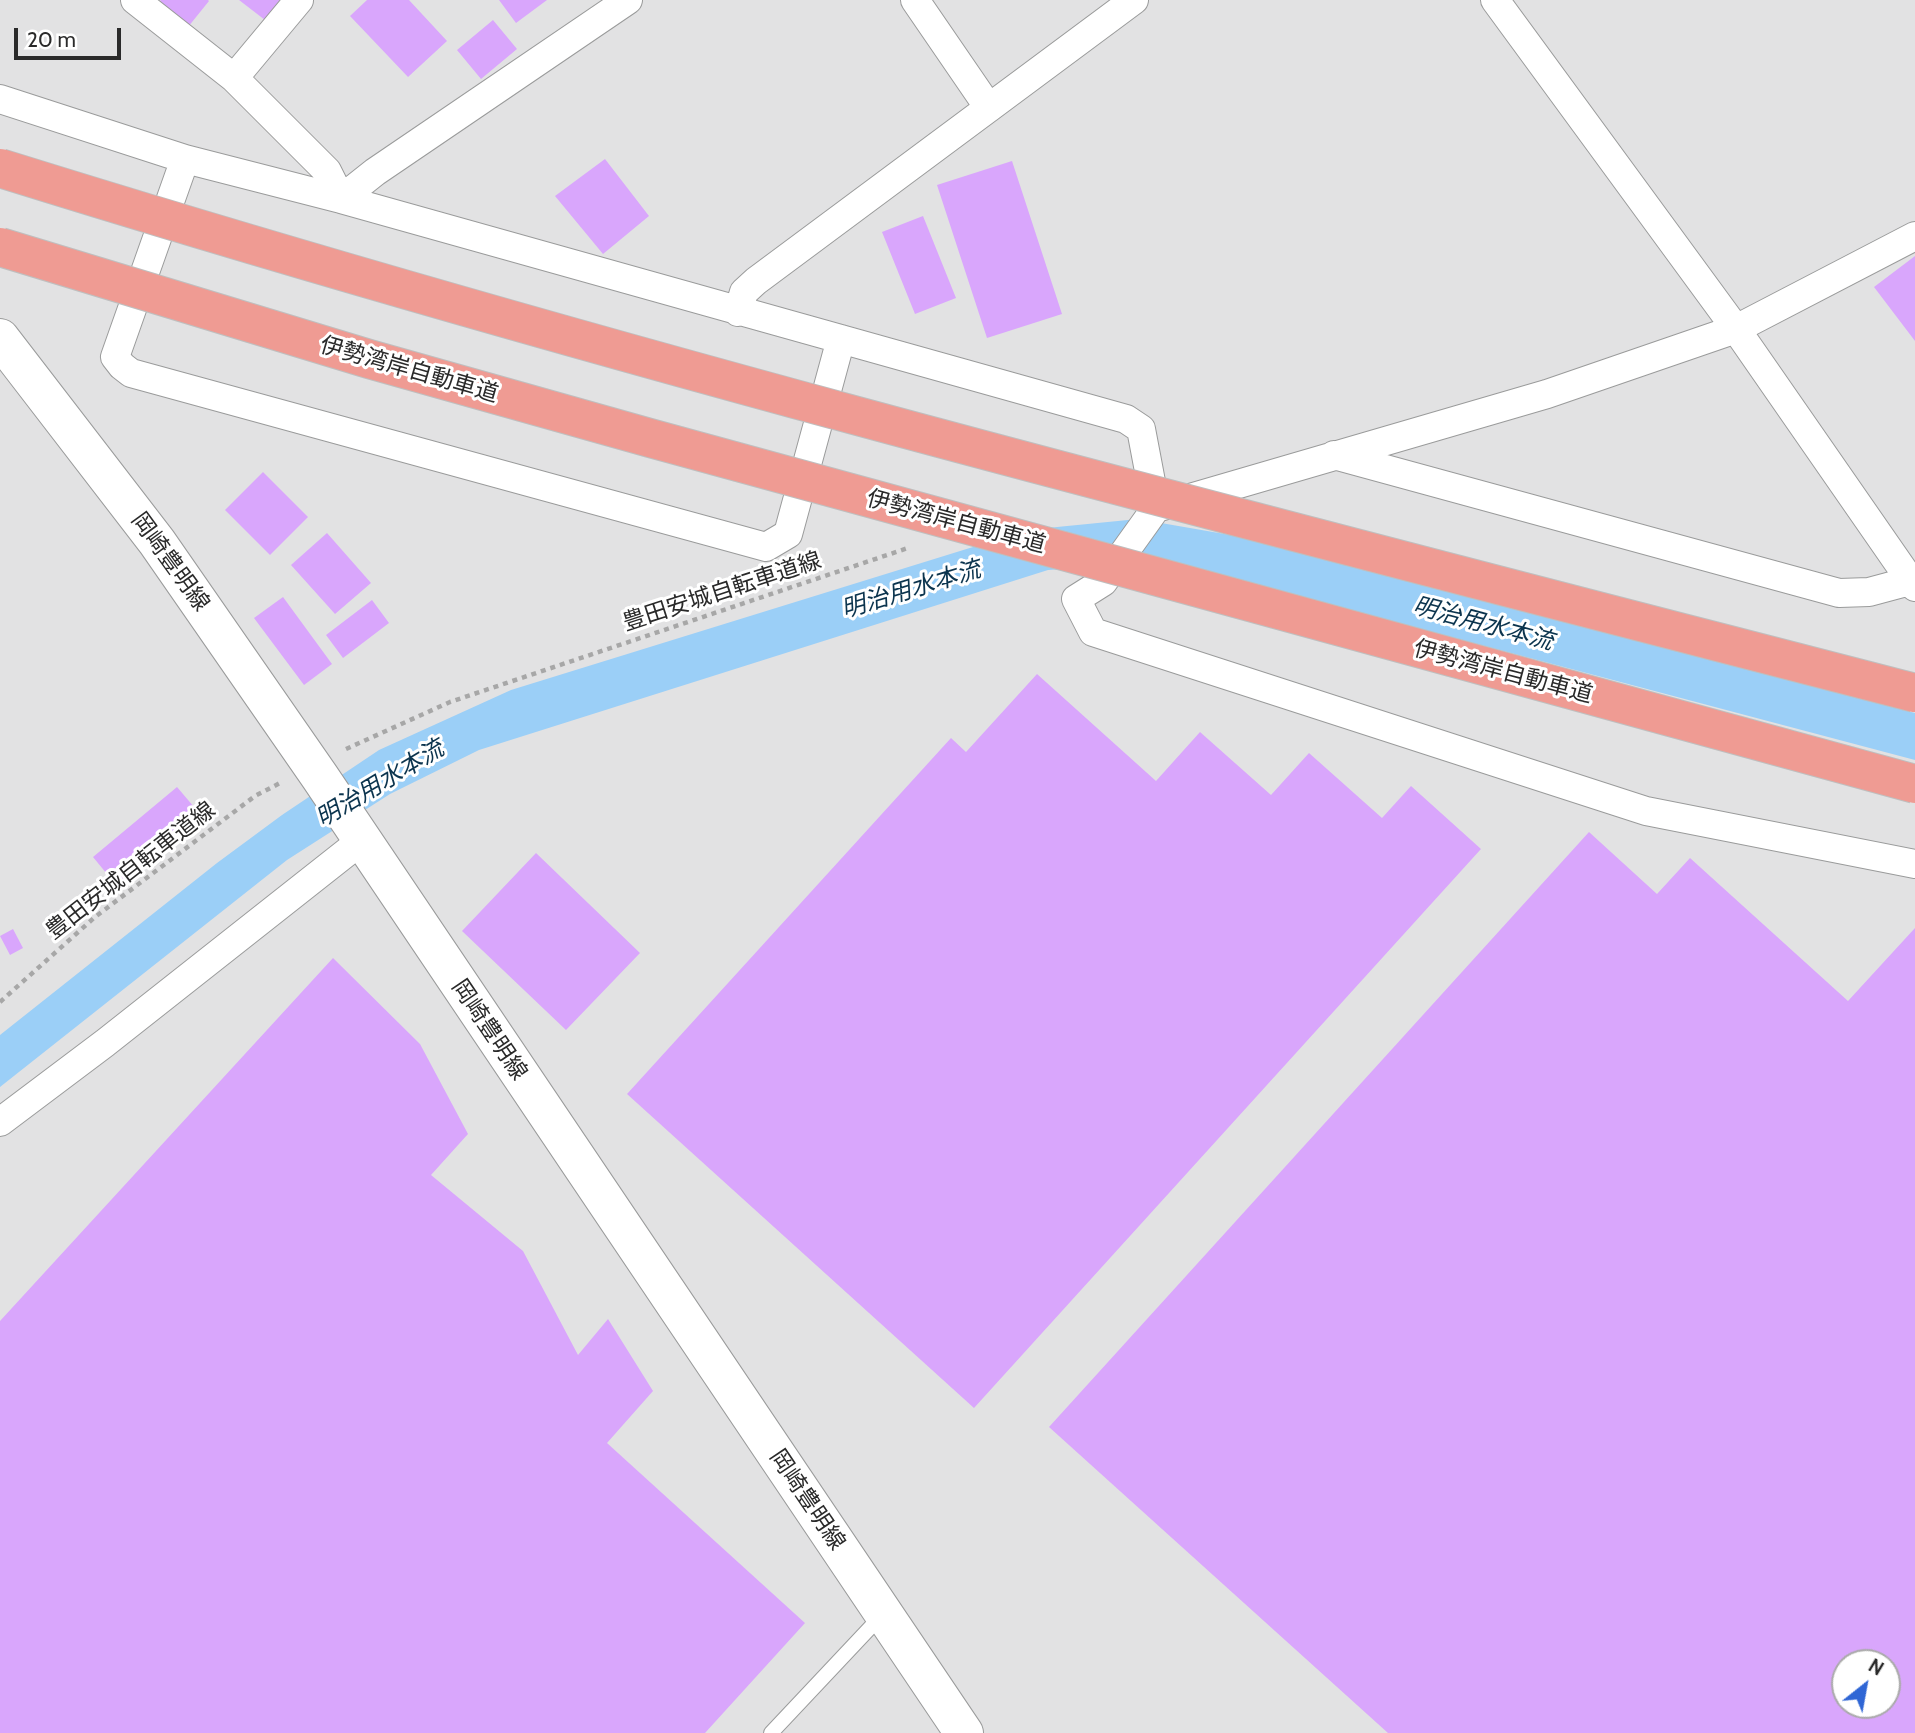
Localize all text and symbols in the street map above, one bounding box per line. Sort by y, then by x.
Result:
scale bar [18,14,124,58]
text: 20 m [27,27,76,52]
street label: 伊勢湾岸自動車道 [317,331,501,409]
street label: 伊勢湾岸自動車道 [864,485,1048,559]
street label: 岡崎豊明線 [125,507,215,617]
street label: 豊田安城自転車道線 [619,547,825,637]
water label: 明治用水本流 [838,555,984,625]
water label: 明治用水本流 [1410,591,1556,657]
street label: 伊勢湾岸自動車道 [1411,635,1595,709]
water label: 明治用水本流 [311,735,449,833]
street label: 豊田安城自転車道線 [41,796,221,946]
street label: 岡崎豊明線 [445,975,533,1085]
street label: 岡崎豊明線 [763,1445,851,1555]
north arrow [1831,1649,1901,1719]
text: N [1864,1654,1888,1681]

